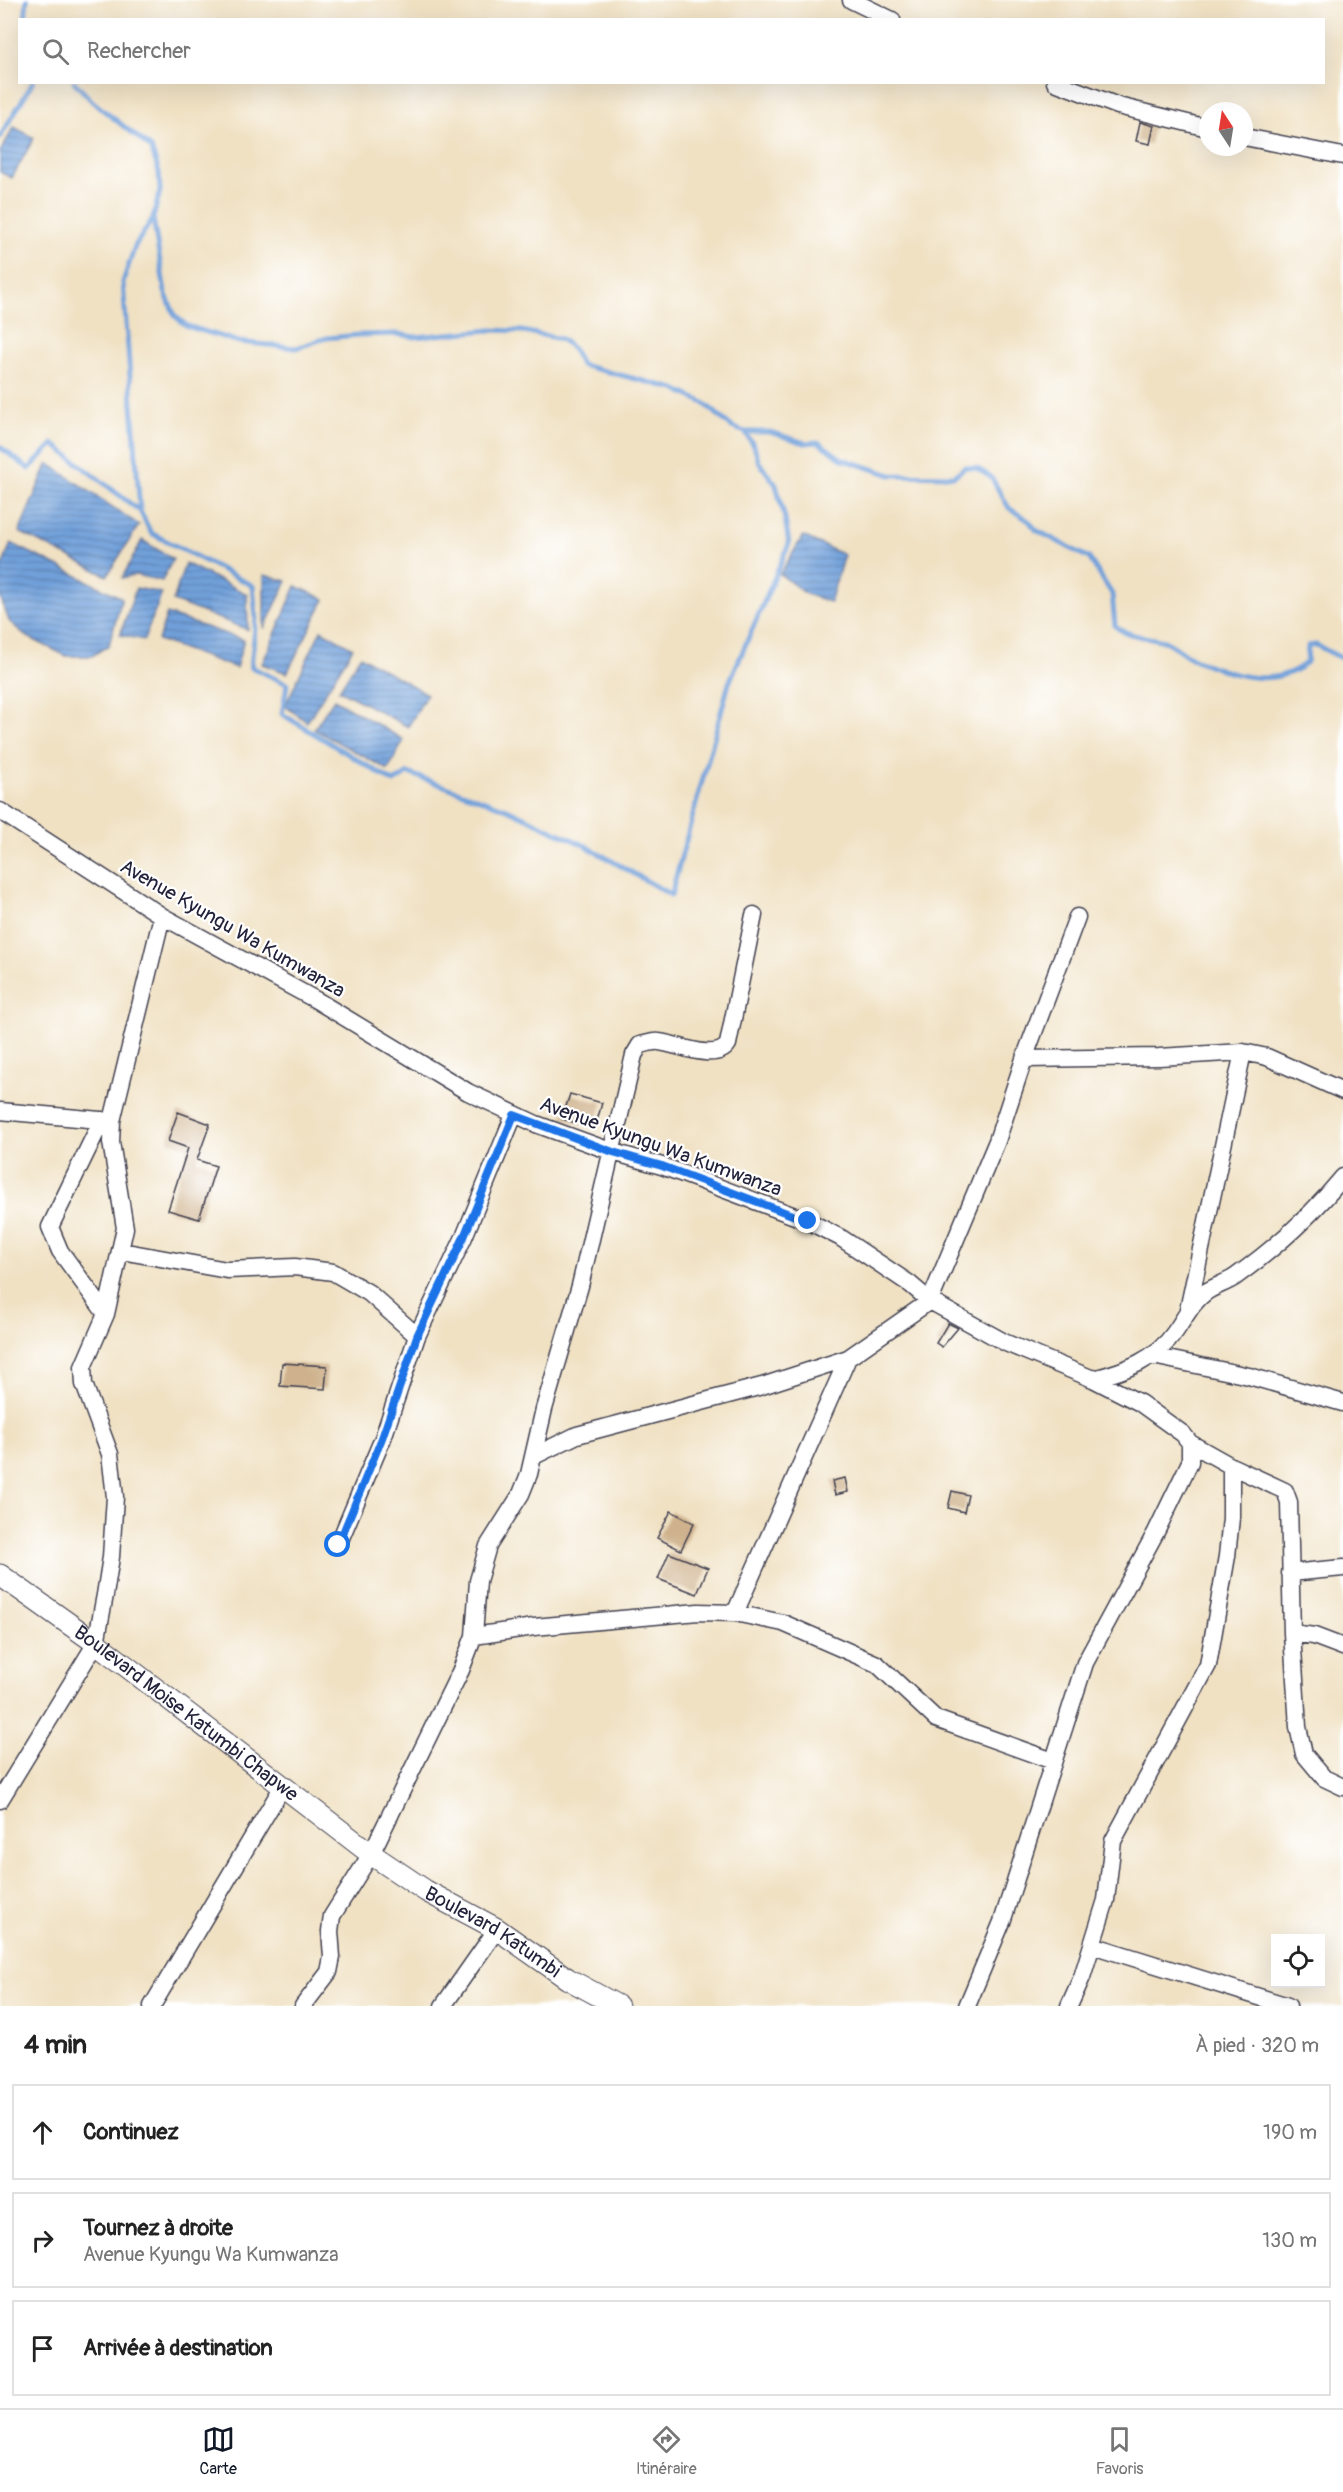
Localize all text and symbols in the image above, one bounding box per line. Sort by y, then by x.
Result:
search box [18,18,1325,84]
icon: search [39,35,72,68]
text: Rechercher [87,37,191,65]
north arrow [1199,102,1253,156]
street label: Avenue Kyungu Wa Kumwanza [116,854,350,1003]
street label: Avenue Kyungu Wa Kumwanza [537,1091,785,1202]
route end [794,1207,820,1233]
route start [324,1531,350,1557]
street label: Boulevard Moise Katumbi Chapwe [69,1620,303,1807]
street label: Boulevard Katumbi [421,1881,566,1983]
map controls [1271,1934,1325,1988]
button: locate [1271,1934,1325,1988]
text: 4 min [24,2029,87,2061]
text: À pied · 320 m [1195,2033,1319,2058]
icon: ahead [26,2116,59,2149]
text: Continuez [83,2118,179,2146]
text: 190 m [1263,2120,1317,2145]
text: Tournez à droite [83,2214,233,2242]
icon: right [26,2224,59,2257]
text: 130 m [1262,2228,1317,2253]
text: Avenue Kyungu Wa Kumwanza [83,2242,339,2267]
icon: arrive [26,2332,59,2365]
text: Arrivée à destination [83,2334,273,2362]
tab: Carte [200,2423,237,2479]
tab: Itinéraire [636,2423,697,2479]
tab: Favoris [1096,2423,1143,2479]

